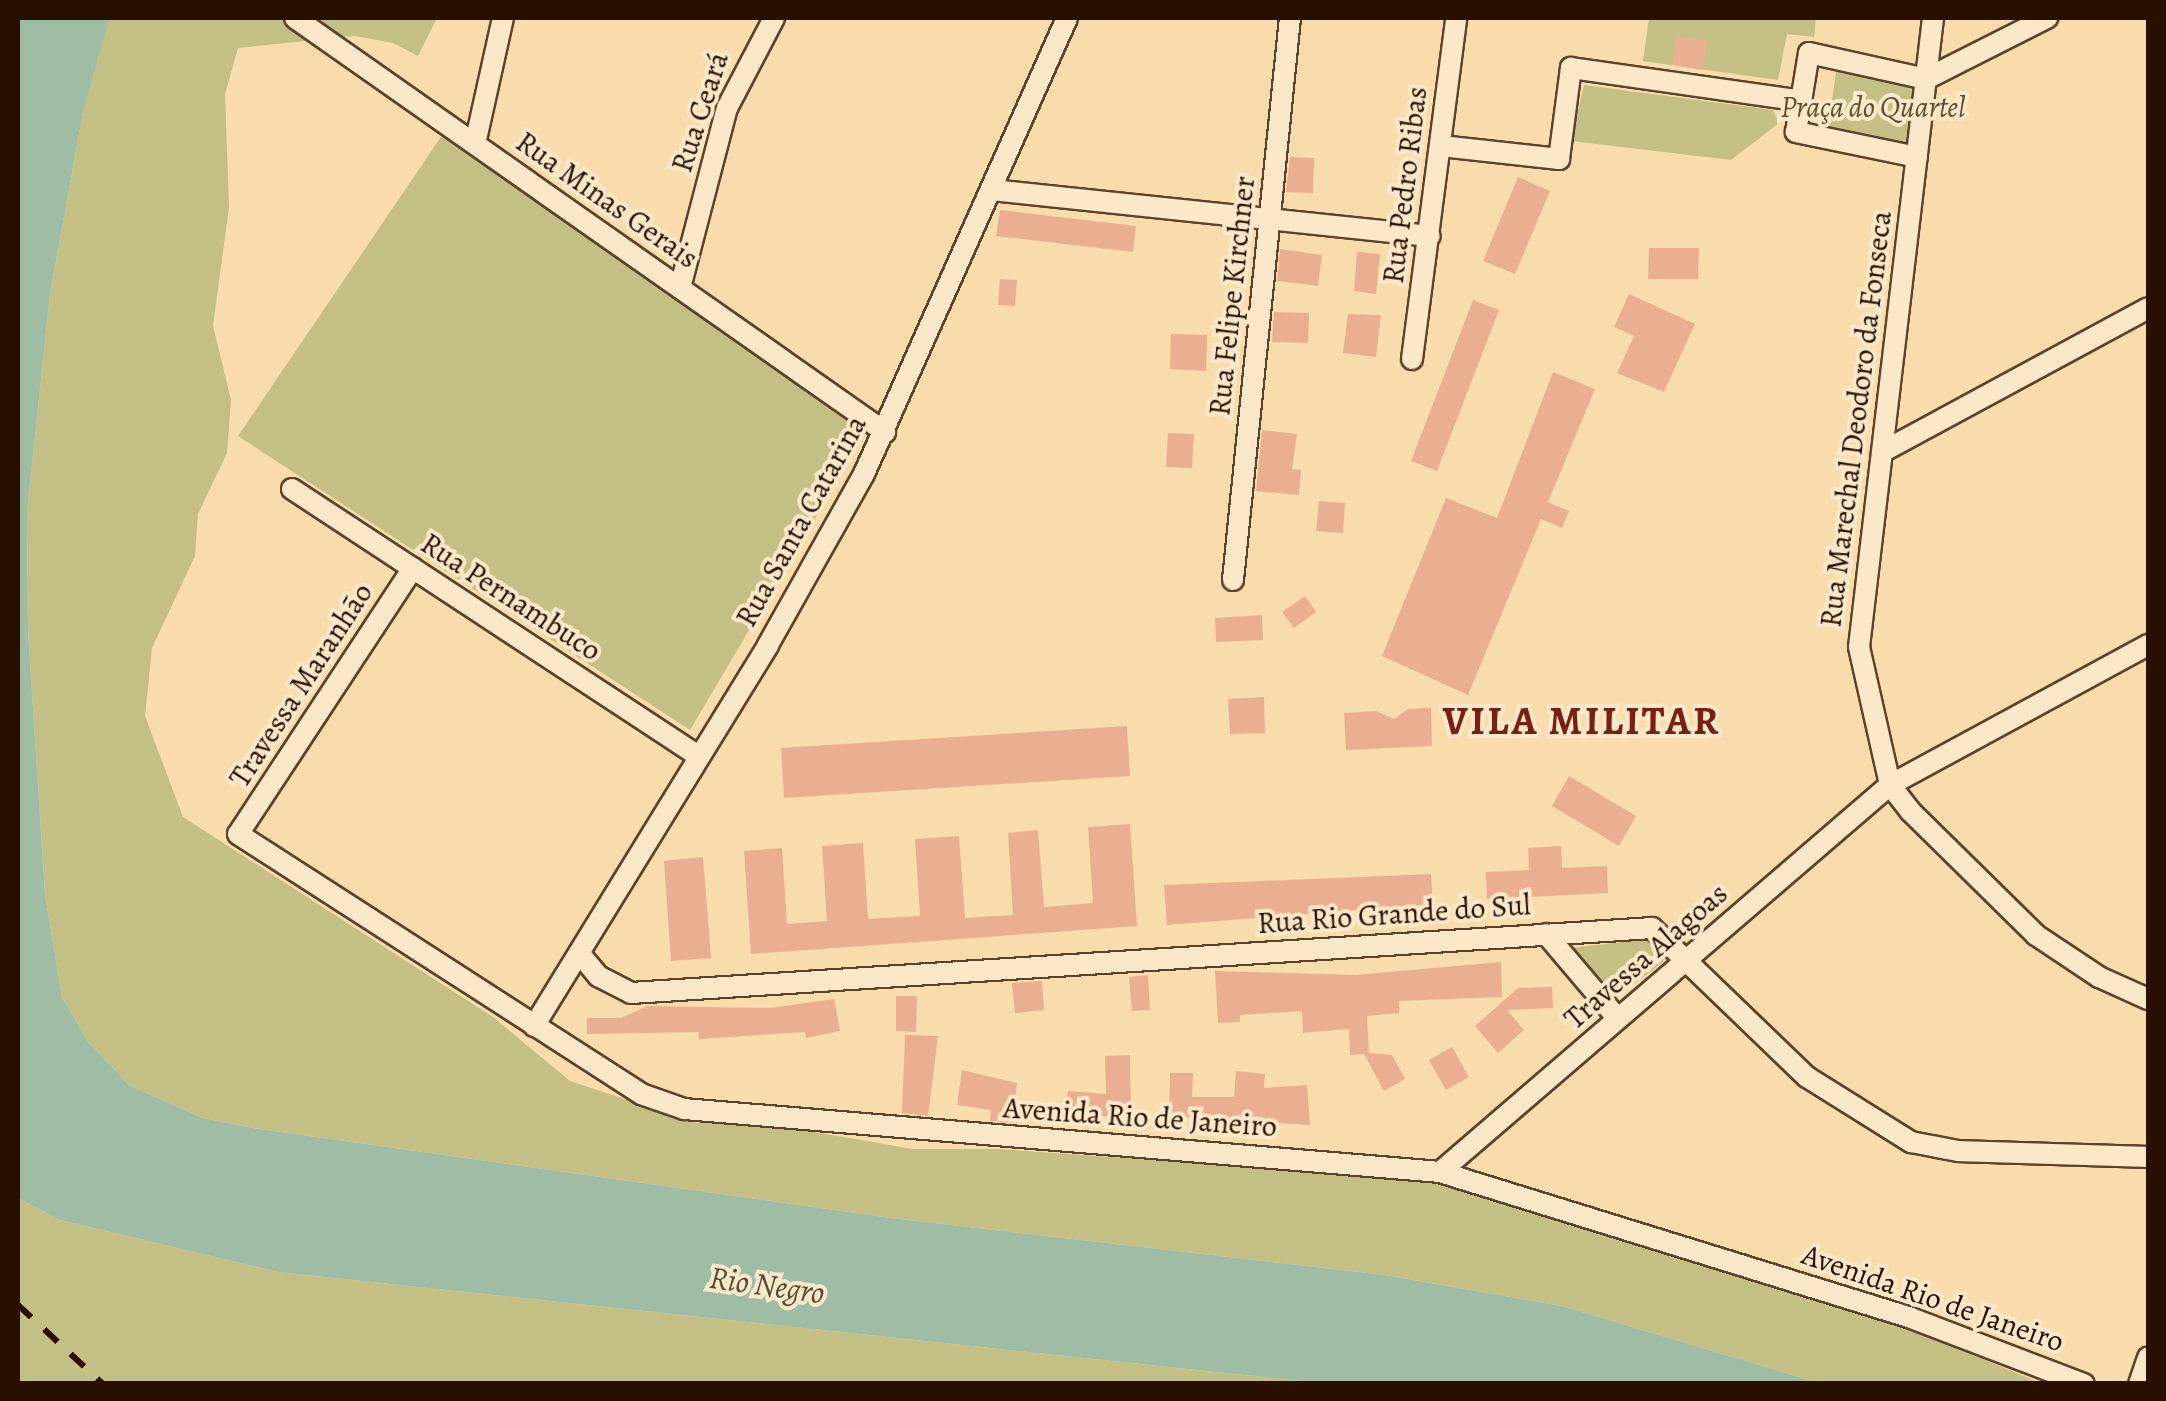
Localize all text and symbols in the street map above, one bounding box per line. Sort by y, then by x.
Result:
street label: Rua Ceará [664,47,736,177]
street label: Rua Pedro Ribas [1375,84,1435,286]
park label: Praça do Quartel [1781,89,1965,125]
street label: Rua Minas Gerais [509,124,705,276]
street label: Rua Felipe Kirchner [1202,174,1262,418]
street label: Rua Marechal Deodoro da Fonseca [1813,209,1899,629]
street label: Rua Santa Catarina [728,409,874,633]
street label: Rua Pernambuco [414,525,608,669]
street label: Travessa Maranhão [222,576,380,794]
district label: VILA MILITAR [1443,697,1721,745]
street label: Travessa Alagoas [1557,875,1735,1037]
street label: Rua Rio Grande do Sul [1256,886,1532,942]
street label: Avenida Rio de Janeiro [1002,1089,1278,1145]
street label: Avenida Rio de Janeiro [1797,1236,2069,1360]
water label: Rio Negro [707,1258,827,1312]

